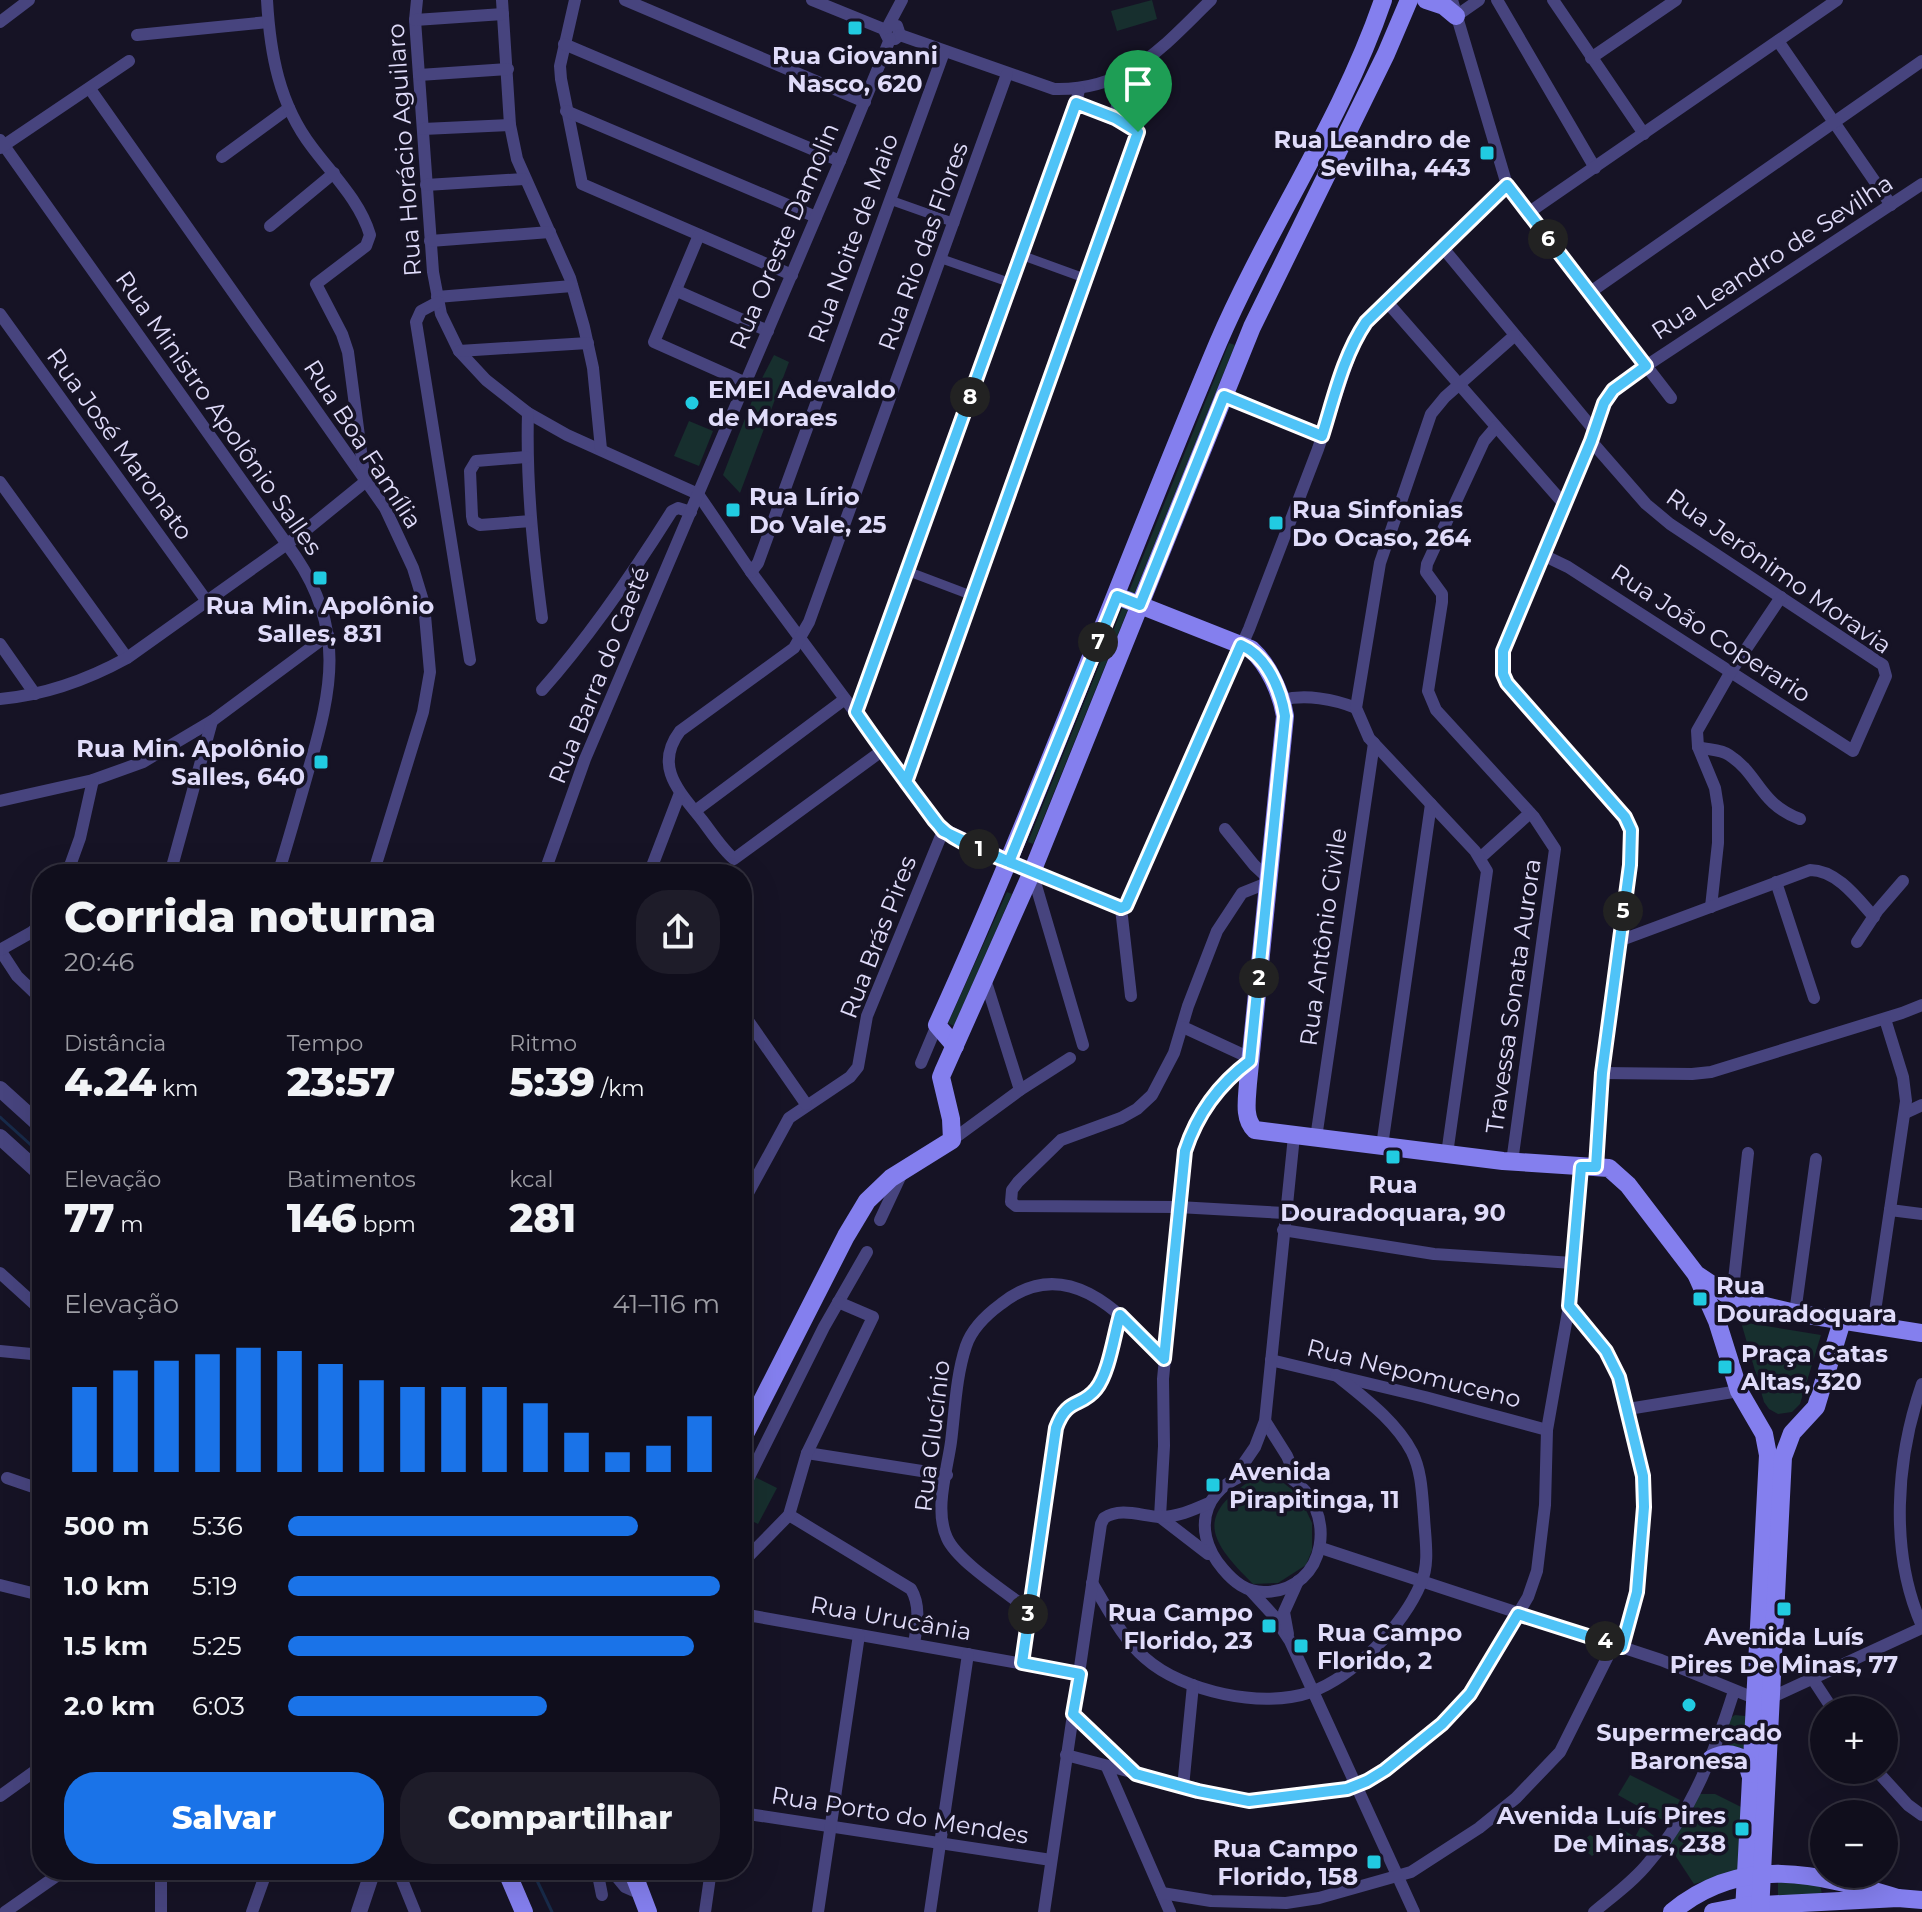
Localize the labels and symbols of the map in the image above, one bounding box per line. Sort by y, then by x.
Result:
marker: Rua Giovanni Nasco, 620 [846,19,864,37]
street label: Rua Horácio Aguilaro [381,23,427,277]
place label: Rua Giovanni Nasco, 620 [772,41,938,98]
pin [1104,50,1172,132]
street label: Rua Oreste Damolin [723,118,845,354]
place label: Rua Leandro de Sevilha, 443 [1274,125,1471,182]
street label: Rua Noite de Maio [802,129,904,347]
street label: Rua Rio das Flores [872,138,974,354]
marker: Rua Leandro de Sevilha, 443 [1478,144,1496,162]
street label: Rua Leandro de Sevilha [1646,168,1898,346]
pin: 6 [1528,219,1568,259]
street label: Rua Ministro Apolônio Salles [110,265,328,561]
street label: Rua José Maronato [41,343,199,545]
street label: Rua Boa Família [298,354,428,534]
place label: EMEI Adevaldo de Moraes [708,375,896,432]
pin: 8 [950,377,990,417]
marker: EMEI Adevaldo de Moraes [683,394,701,412]
place label: Rua Lírio Do Vale, 25 [749,482,887,539]
street label: Rua Jerônimo Moravia [1661,482,1897,660]
place label: Rua Sinfonias Do Ocaso, 264 [1292,495,1471,552]
marker: Rua Lírio Do Vale, 25 [724,501,742,519]
marker: Rua Sinfonias Do Ocaso, 264 [1267,514,1285,532]
street label: Rua João Coperario [1606,558,1816,708]
street label: Rua Barra do Caeté [542,562,656,788]
marker: Rua Min. Apolônio Salles, 831 [311,569,329,587]
place label: Rua Min. Apolônio Salles, 831 [206,591,434,648]
pin: 7 [1078,622,1118,662]
place label: Rua Min. Apolônio Salles, 640 [76,734,305,791]
marker: Rua Min. Apolônio Salles, 640 [312,753,330,771]
street label: Rua Antônio Civile [1293,826,1353,1048]
pin: 1 [959,829,999,869]
street label: Rua Brás Pires [834,851,922,1023]
street label: Travessa Sonata Aurora [1479,857,1547,1135]
pin: 5 [1603,891,1643,931]
pin: 2 [1239,958,1279,998]
marker: Rua Douradoquara, 90 [1384,1148,1402,1166]
place label: Rua Douradoquara, 90 [1280,1170,1506,1227]
place label: Rua Douradoquara [1716,1271,1897,1328]
marker: Rua Douradoquara [1691,1290,1709,1308]
street label: Rua Nepomuceno [1304,1332,1524,1414]
place label: Praça Catas Altas, 320 [1740,1339,1888,1396]
marker: Praça Catas Altas, 320 [1716,1358,1734,1376]
street label: Rua Glucínio [908,1359,956,1513]
place label: Avenida Pirapitinga, 11 [1228,1457,1400,1514]
marker: Avenida Pirapitinga, 11 [1204,1476,1222,1494]
street label: Rua Urucânia [808,1590,974,1646]
pin: 3 [1008,1594,1048,1634]
place label: Rua Campo Florido, 23 [1108,1598,1253,1655]
marker: Avenida Luís Pires De Minas, 77 [1775,1600,1793,1618]
marker: Rua Campo Florido, 23 [1260,1617,1278,1635]
place label: Rua Campo Florido, 2 [1317,1618,1462,1675]
pin: 4 [1585,1621,1625,1661]
place label: Avenida Luís Pires De Minas, 77 [1670,1622,1898,1679]
marker: Rua Campo Florido, 2 [1292,1637,1310,1655]
marker: Supermercado Baronesa [1680,1696,1698,1714]
place label: Supermercado Baronesa [1596,1718,1782,1775]
street label: Rua Porto do Mendes [769,1780,1031,1850]
place label: Avenida Luís Pires De Minas, 238 [1496,1801,1726,1858]
marker: Avenida Luís Pires De Minas, 238 [1733,1820,1751,1838]
place label: Rua Campo Florido, 158 [1213,1834,1358,1891]
marker: Rua Campo Florido, 158 [1365,1853,1383,1871]

